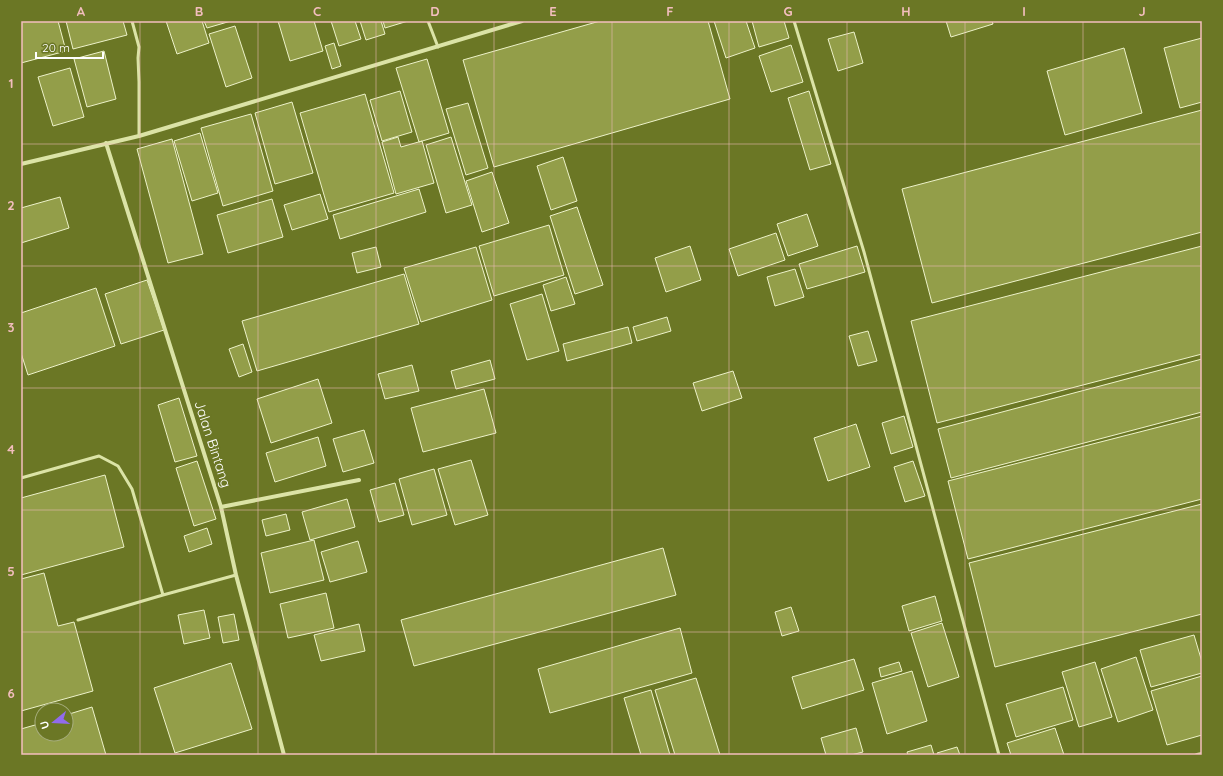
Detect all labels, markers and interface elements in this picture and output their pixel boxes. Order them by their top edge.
text: A [77,3,86,19]
text: B [195,3,203,19]
text: C [313,3,321,19]
text: D [430,3,440,19]
text: E [549,3,557,19]
text: F [666,3,674,19]
text: G [783,3,793,19]
text: H [901,3,911,19]
text: I [1022,3,1026,19]
text: J [1138,3,1146,19]
scale bar [36,34,103,60]
text: 20 m [42,40,70,55]
text: 1 [8,75,14,91]
text: 2 [7,197,15,213]
text: 3 [8,319,15,335]
street label: Jalan Bintang [190,398,236,490]
text: 4 [7,441,15,457]
text: 5 [7,563,15,579]
text: 6 [7,685,15,701]
north arrow [34,702,74,742]
text: U [37,719,52,731]

